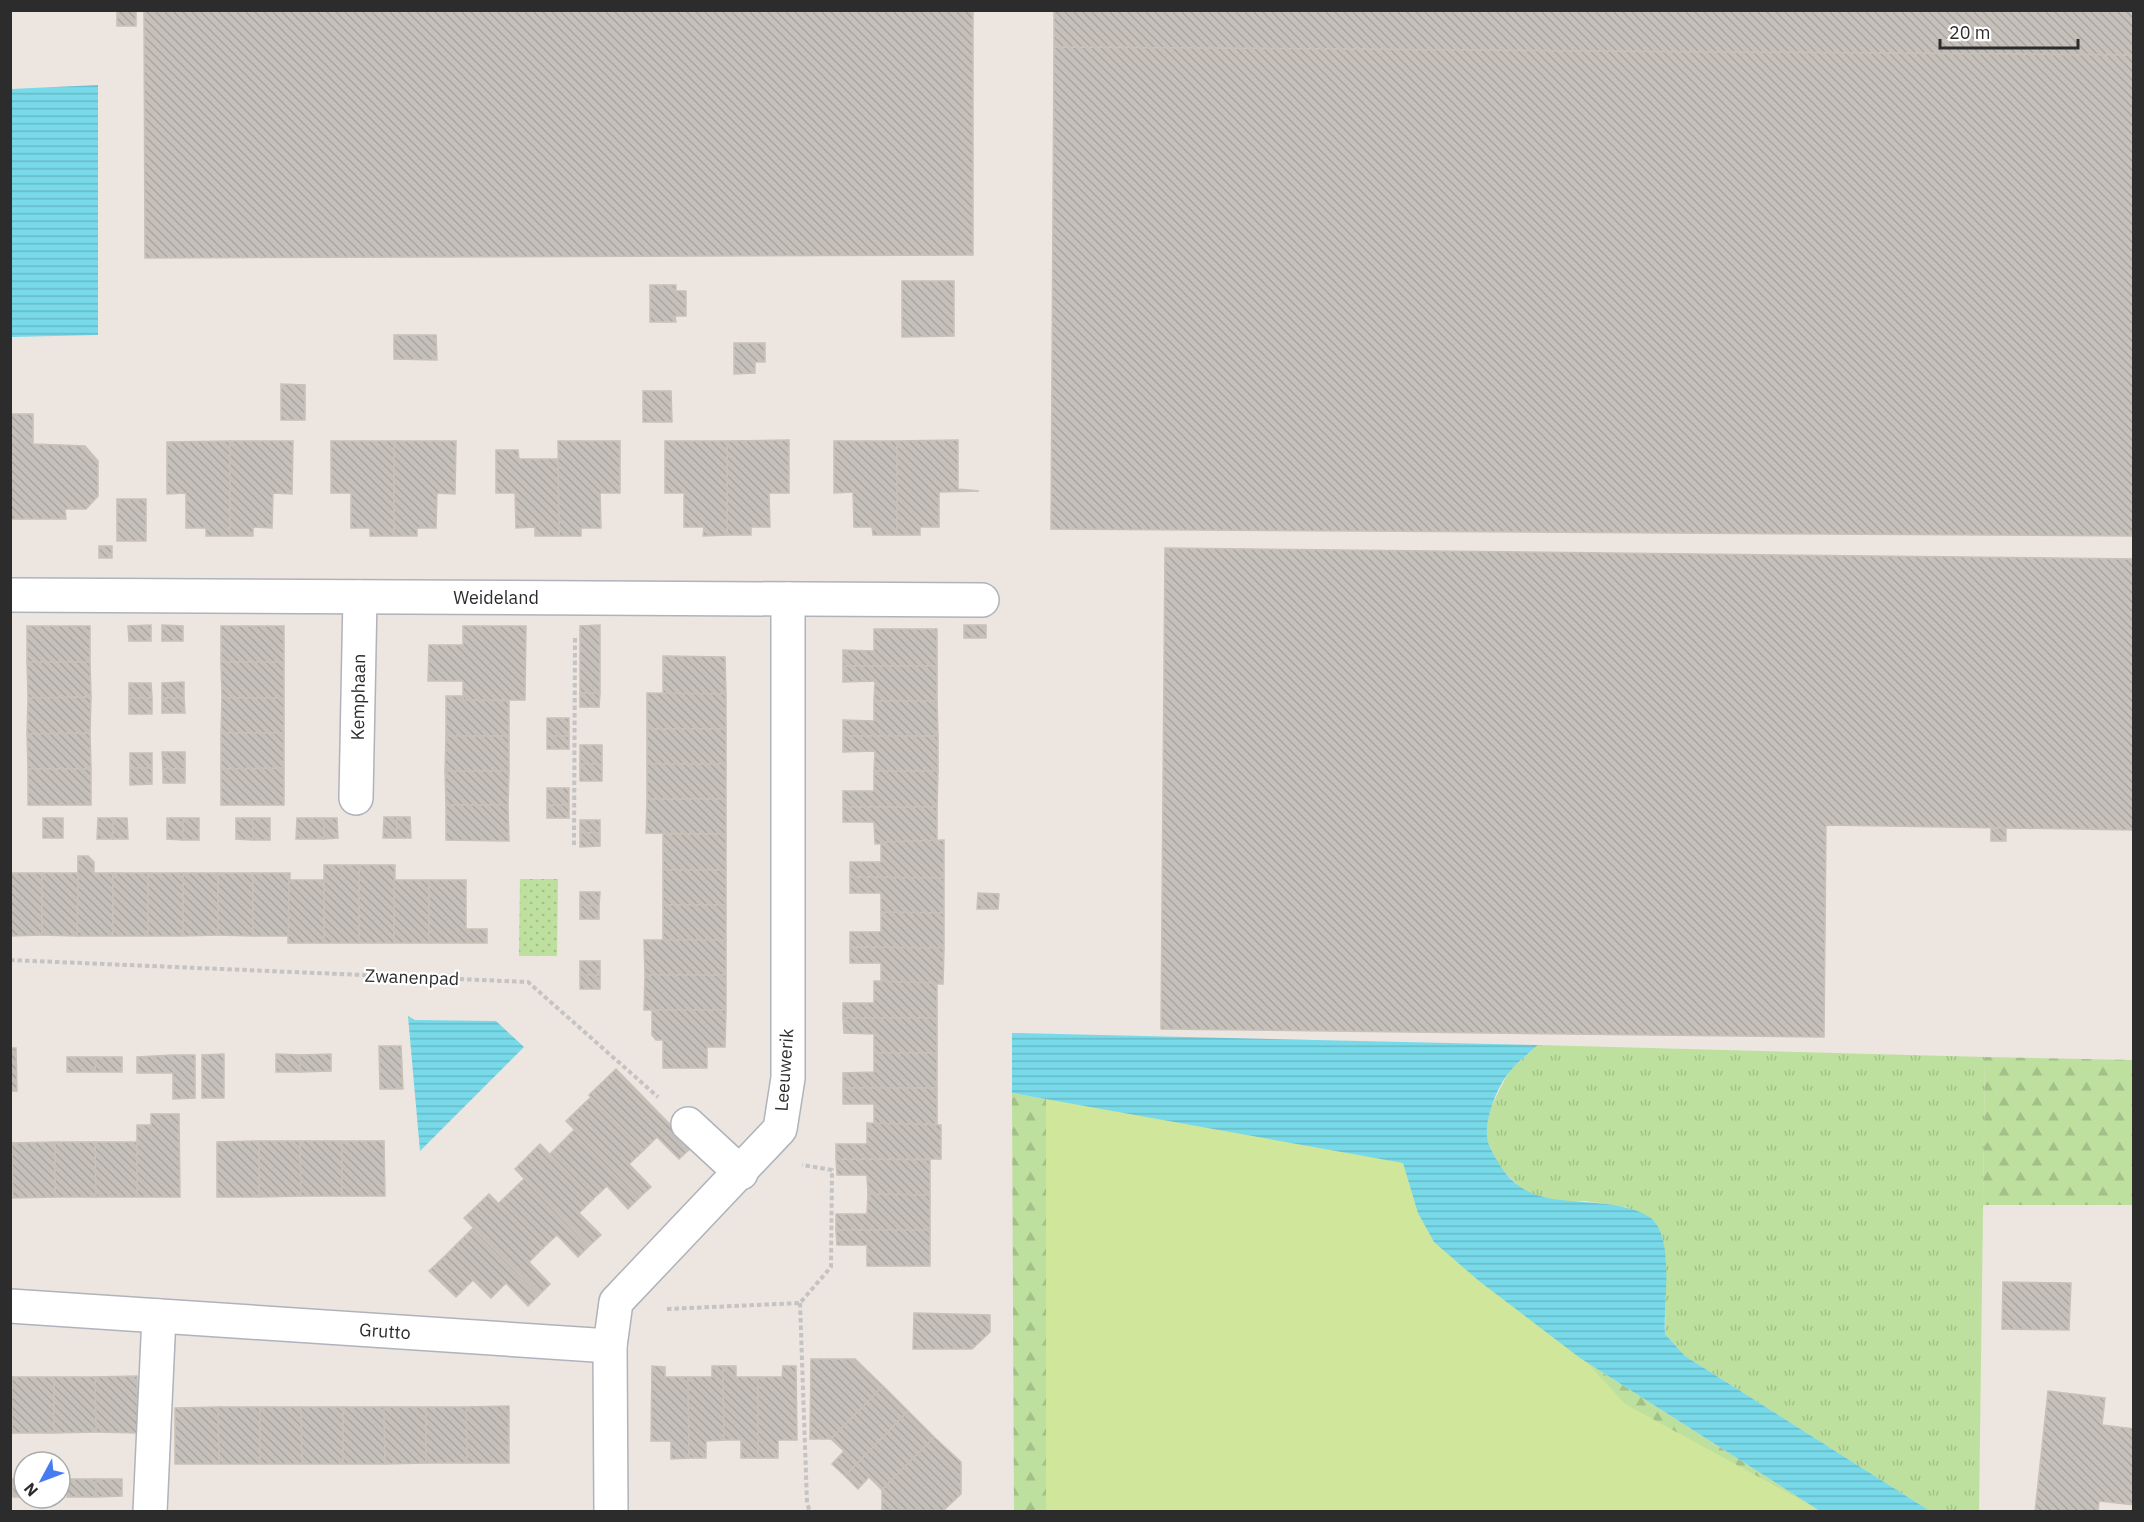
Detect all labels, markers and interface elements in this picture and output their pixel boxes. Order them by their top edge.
scale bar [1940,12,2078,50]
text: 20 m [1949,21,1991,44]
street label: Weideland [453,586,539,609]
street label: Kemphaan [346,653,370,741]
street label: Zwanenpad [364,964,460,990]
street label: Leeuwerik [770,1027,798,1112]
street label: Grutto [358,1318,412,1344]
north arrow [12,1450,72,1510]
text: N [19,1479,42,1501]

